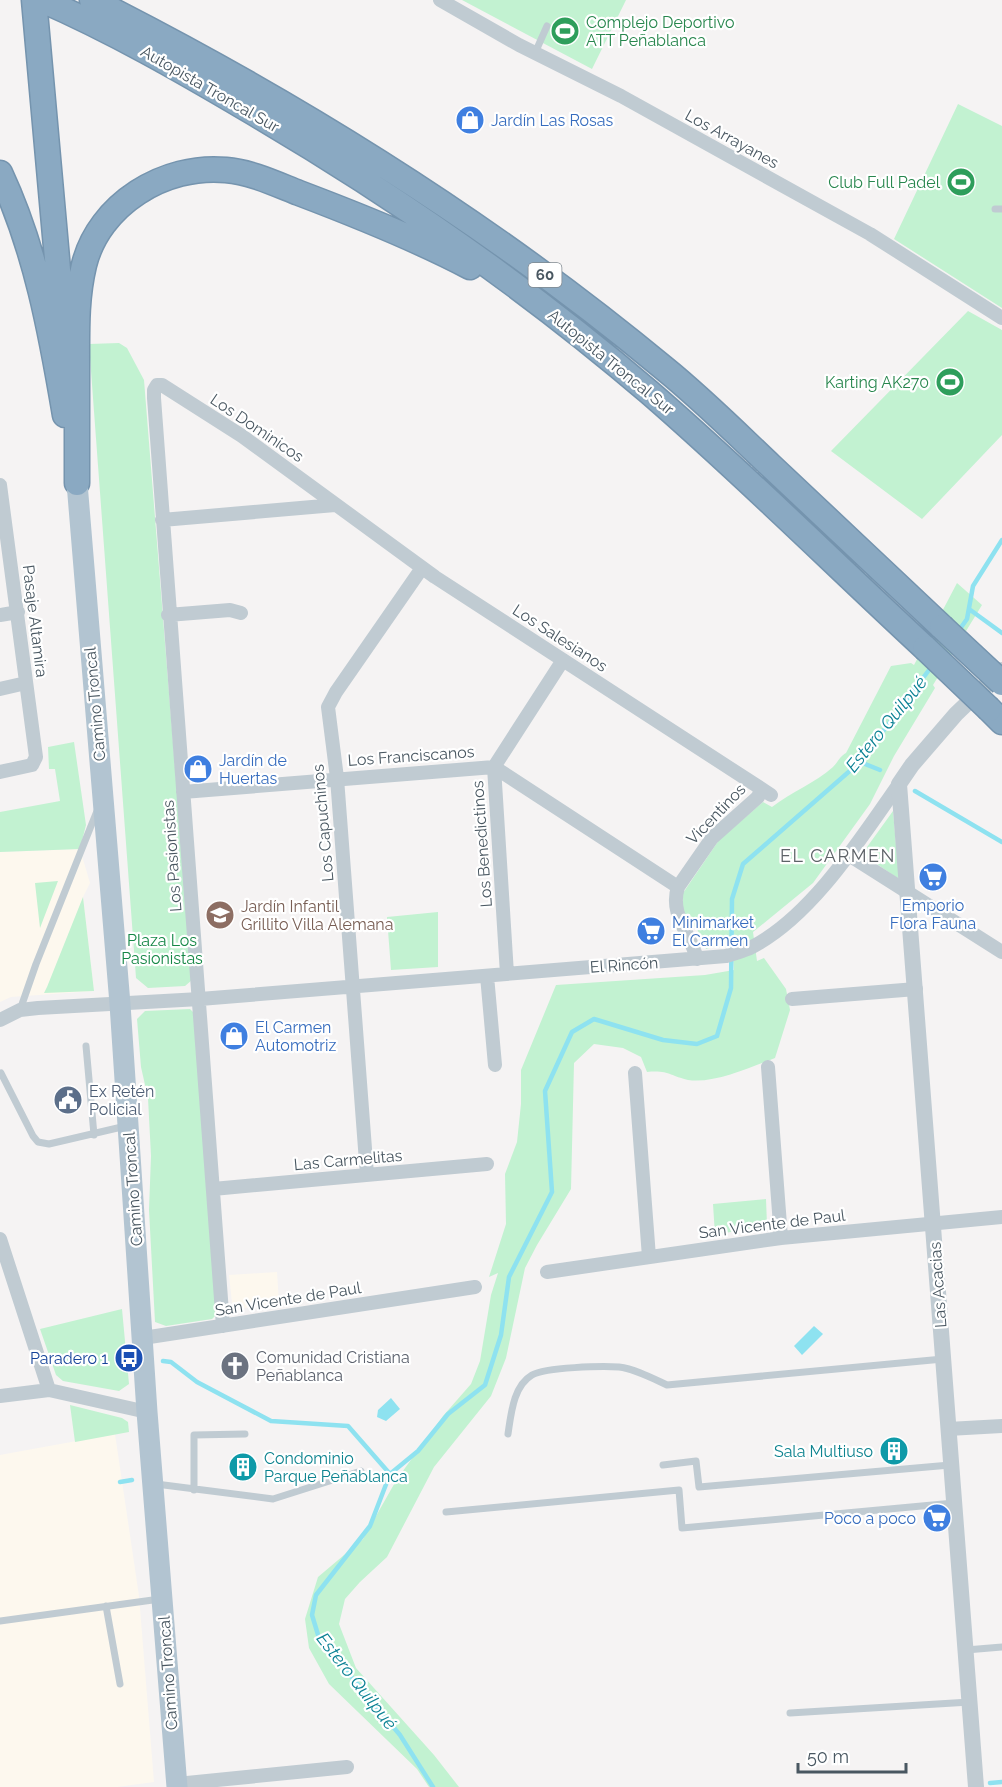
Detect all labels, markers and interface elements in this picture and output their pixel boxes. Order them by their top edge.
place label: Complejo Deportivo ATT Peñablanca [586,13,734,50]
sports icon: Complejo Deportivo ATT Peñablanca [549,15,581,47]
street label: Autopista Troncal Sur [137,42,283,137]
shop icon: Jardín Las Rosas [454,104,486,136]
street label: Los Arrayanes [682,105,782,173]
place label: Jardín Las Rosas [491,111,614,130]
sports icon: Club Full Padel [945,166,977,198]
place label: Club Full Padel [828,173,941,192]
road number: 60 [528,263,562,287]
street label: Autopista Troncal Sur [544,305,678,419]
sports icon: Karting AK270 [934,366,966,398]
place label: Karting AK270 [825,373,929,392]
street label: Los Dominicos [207,390,307,466]
street label: Pasaje Altamira [19,564,51,678]
street label: Los Salesianos [509,600,611,676]
street label: Camino Troncal [80,645,109,762]
water label: Estero Quilpué [841,672,931,776]
street label: Los Franciscanos [347,742,475,770]
place label: Jardín de Huertas [219,751,287,788]
shop icon: Jardín de Huertas [182,753,214,785]
street label: Los Capuchinos [308,763,338,882]
street label: Vicentinos [682,779,750,848]
street label: Los Benedictinos [468,780,496,908]
street label: Los Pasionistas [159,799,185,913]
district label: EL CARMEN [780,845,896,866]
supermarket icon: Emporio Flora Fauna [917,861,949,893]
place label: Emporio Flora Fauna [890,896,976,933]
place label: Jardín Infantil Grillito Villa Alemana [241,897,393,934]
school or university icon: Jardín Infantil Grillito Villa Alemana [204,899,236,931]
place label: Minimarket El Carmen [672,913,755,950]
supermarket icon: Minimarket El Carmen [635,915,667,947]
park label: Plaza Los Pasionistas [121,931,203,968]
street label: El Rincón [589,953,659,977]
place label: El Carmen Automotriz [255,1018,336,1055]
shop icon: El Carmen Automotriz [218,1020,250,1052]
place label: Ex Retén Policial [89,1082,154,1119]
public building icon: Ex Retén Policial [52,1084,84,1116]
street label: Camino Troncal [119,1130,146,1247]
street label: Las Carmelitas [293,1146,403,1174]
street label: San Vicente de Paul [698,1206,847,1242]
street label: Las Acacias [925,1241,950,1329]
street label: San Vicente de Paul [214,1278,363,1320]
bus stop icon: Paradero 1 [113,1342,145,1374]
place label: Comunidad Cristiana Peñablanca [256,1348,410,1385]
place label: Paradero 1 [30,1349,108,1368]
church icon: Comunidad Cristiana Peñablanca [219,1350,251,1382]
building icon: Sala Multiuso [878,1435,910,1467]
place label: Sala Multiuso [774,1442,873,1461]
place label: Condominio Parque Peñablanca [264,1449,408,1486]
building icon: Condominio Parque Peñablanca [227,1451,259,1483]
supermarket icon: Poco a poco [921,1502,953,1534]
place label: Poco a poco [824,1509,916,1528]
street label: Camino Troncal [154,1614,181,1731]
water label: Estero Quilpué [313,1628,402,1734]
scale bar [798,1736,906,1774]
text: 50 m [807,1746,849,1767]

